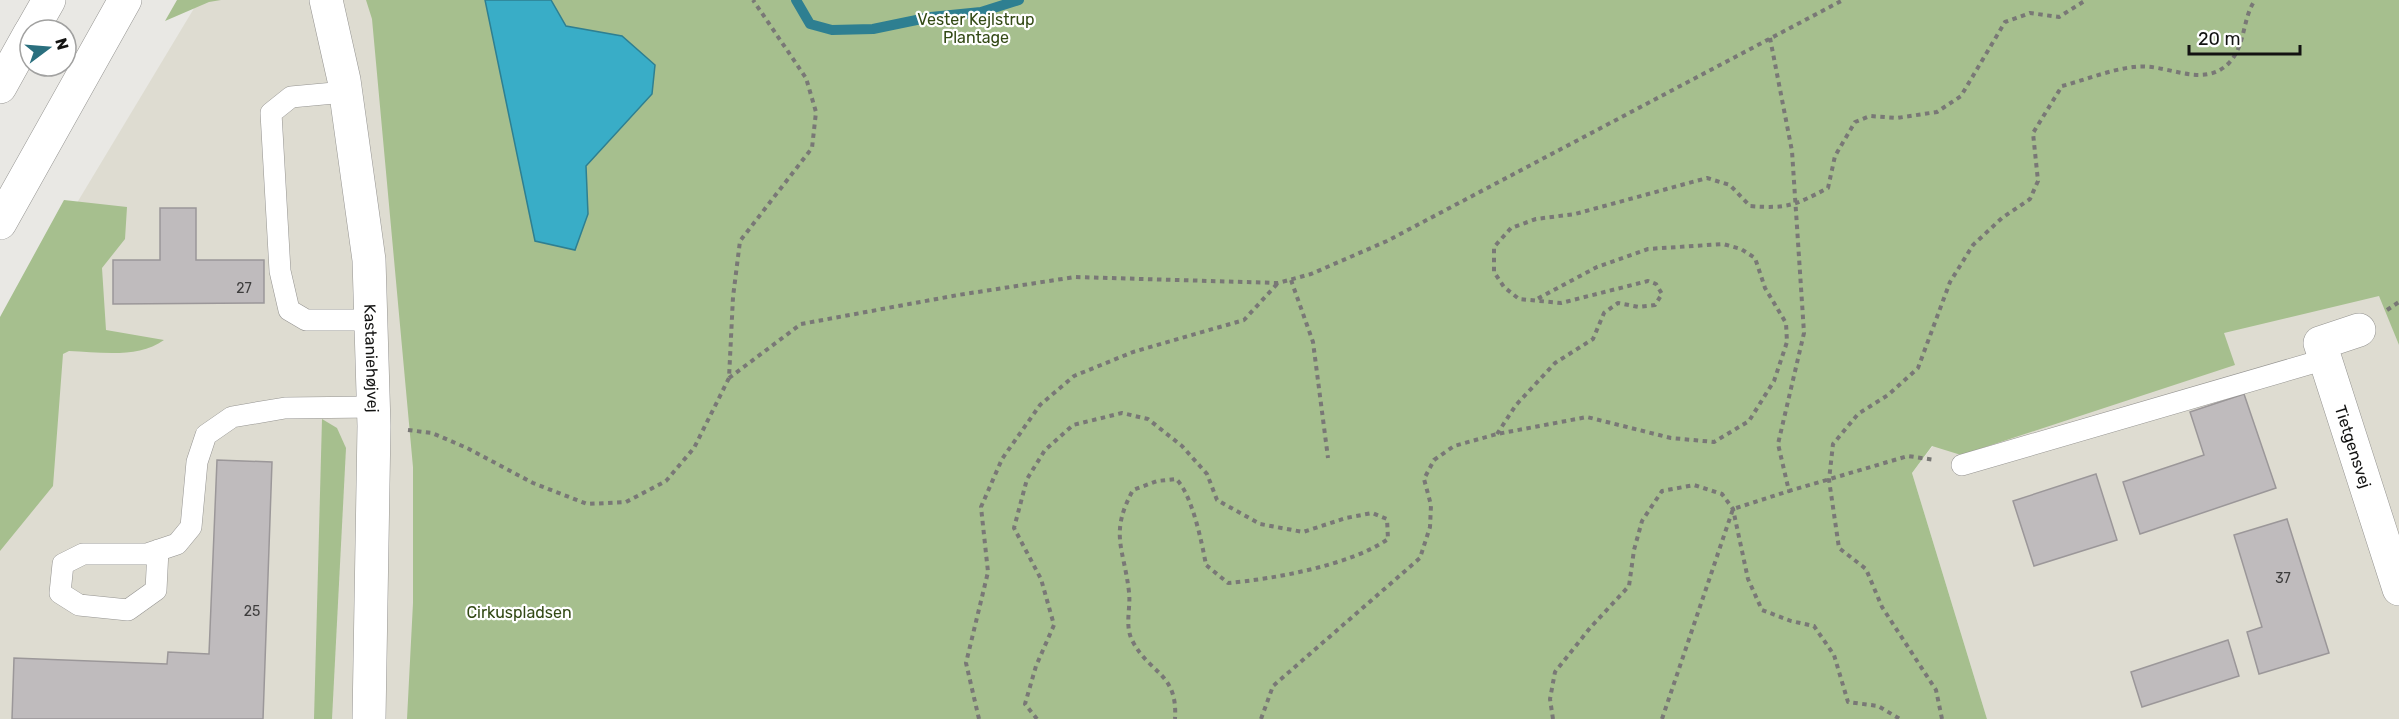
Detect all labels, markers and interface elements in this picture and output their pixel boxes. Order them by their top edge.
park label: Vester Kejlstrup Plantage [917,10,1035,47]
north arrow [18,18,78,78]
scale bar [2189,18,2300,56]
text: 20 m [2198,28,2240,50]
text: N [51,36,73,52]
house number: 27 [236,280,252,297]
street label: Kastaniehøjvej [361,304,383,413]
street label: Tietgensvej [2331,403,2375,491]
house number: 37 [2275,570,2291,587]
house number: 25 [244,603,260,620]
park label: Cirkuspladsen [466,603,572,622]

